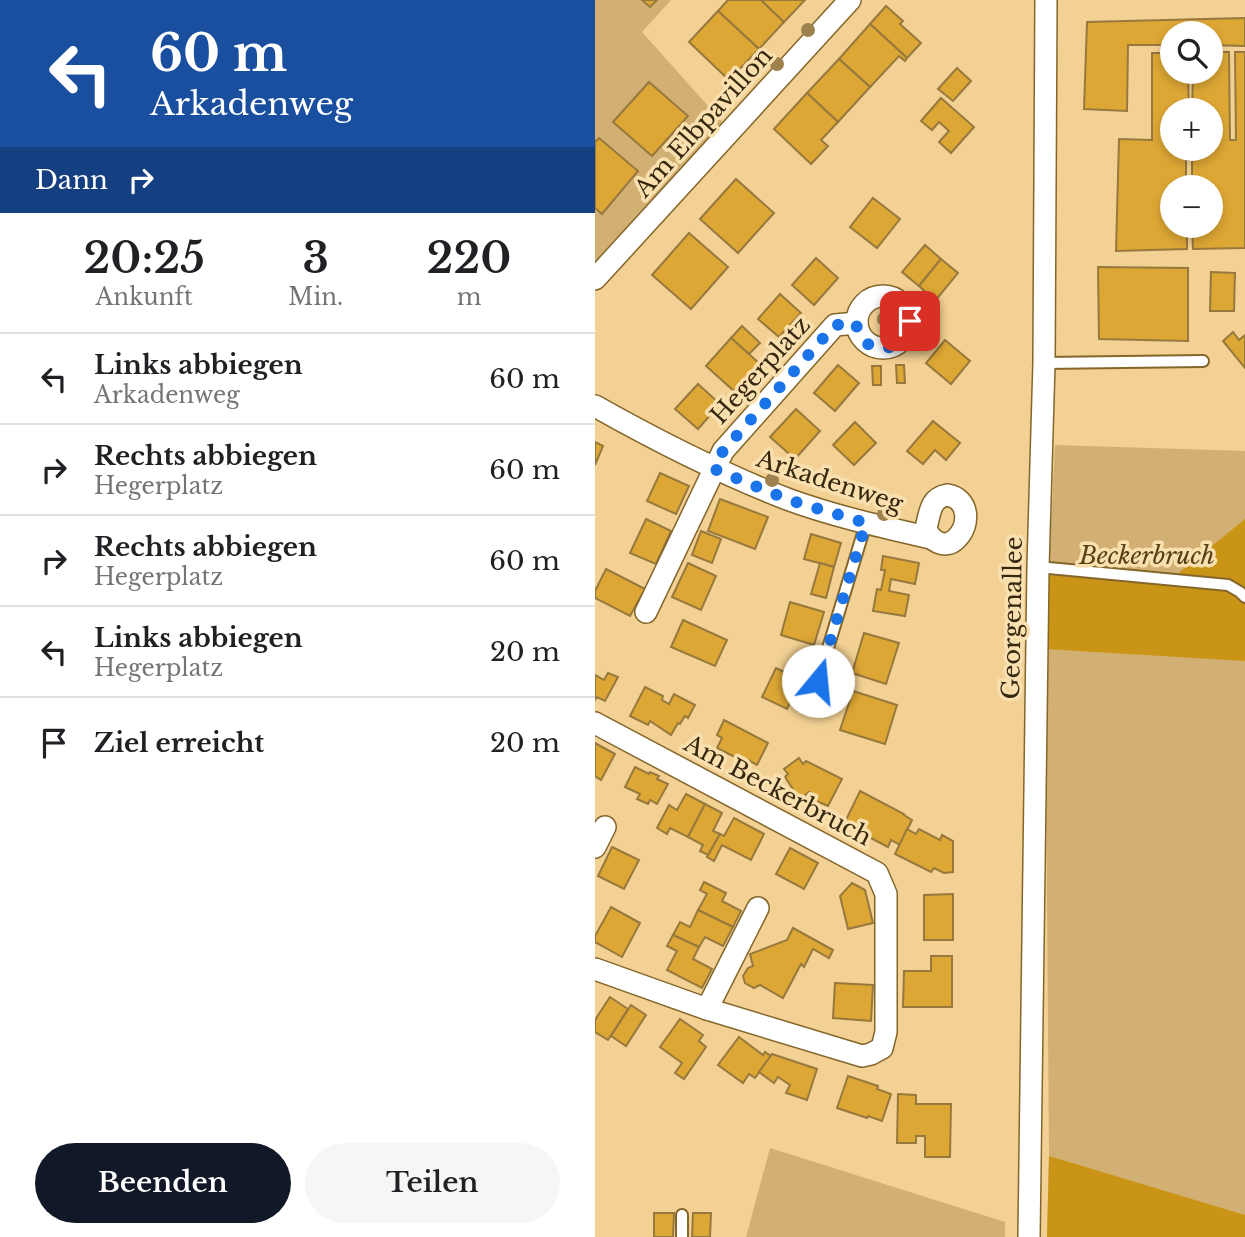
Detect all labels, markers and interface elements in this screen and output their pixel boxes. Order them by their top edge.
map controls [1160,21,1223,238]
button: search [1160,21,1223,84]
text: 60 m [150,23,287,84]
icon: left [35,28,126,119]
street label: Am Elbpavillon [627,41,778,204]
text: Arkadenweg [150,84,353,124]
button: + [1160,98,1223,161]
icon: right [122,161,160,199]
text: Dann [35,164,108,196]
button: − [1160,175,1223,238]
text: 20:25 [83,232,205,284]
text: 3 [303,232,329,284]
text: 220 [427,232,512,284]
text: Ankunft [96,283,193,311]
text: Min. [288,283,343,311]
text: m [457,283,481,311]
pin [880,291,940,351]
icon: arrive [891,302,929,340]
street label: Hegerplatz [704,310,816,430]
text: Links abbiegen [94,349,303,381]
icon: left [35,360,73,398]
text: 60 m [489,363,560,395]
text: Arkadenweg [94,381,240,409]
text: Rechts abbiegen [94,440,317,472]
street label: Arkadenweg [752,443,907,519]
icon: right [35,451,73,489]
text: 60 m [489,454,560,486]
text: Hegerplatz [94,472,223,500]
text: Rechts abbiegen [94,531,317,563]
street label: Georgenallee [996,536,1028,700]
park label: Beckerbruch [1078,541,1215,570]
icon: right [35,542,73,580]
text: 60 m [489,545,560,577]
text: Hegerplatz [94,563,223,591]
text: Links abbiegen [94,622,303,654]
icon: left [35,633,73,671]
text: 20 m [490,636,560,668]
position arrow [781,644,855,718]
text: Hegerplatz [94,654,223,682]
icon: arrive [35,724,73,762]
text: Ziel erreicht [94,727,264,759]
text: 20 m [490,727,560,759]
street label: Am Beckerbruch [679,728,877,852]
button: Beenden [35,1143,291,1223]
button: Teilen [305,1143,560,1223]

